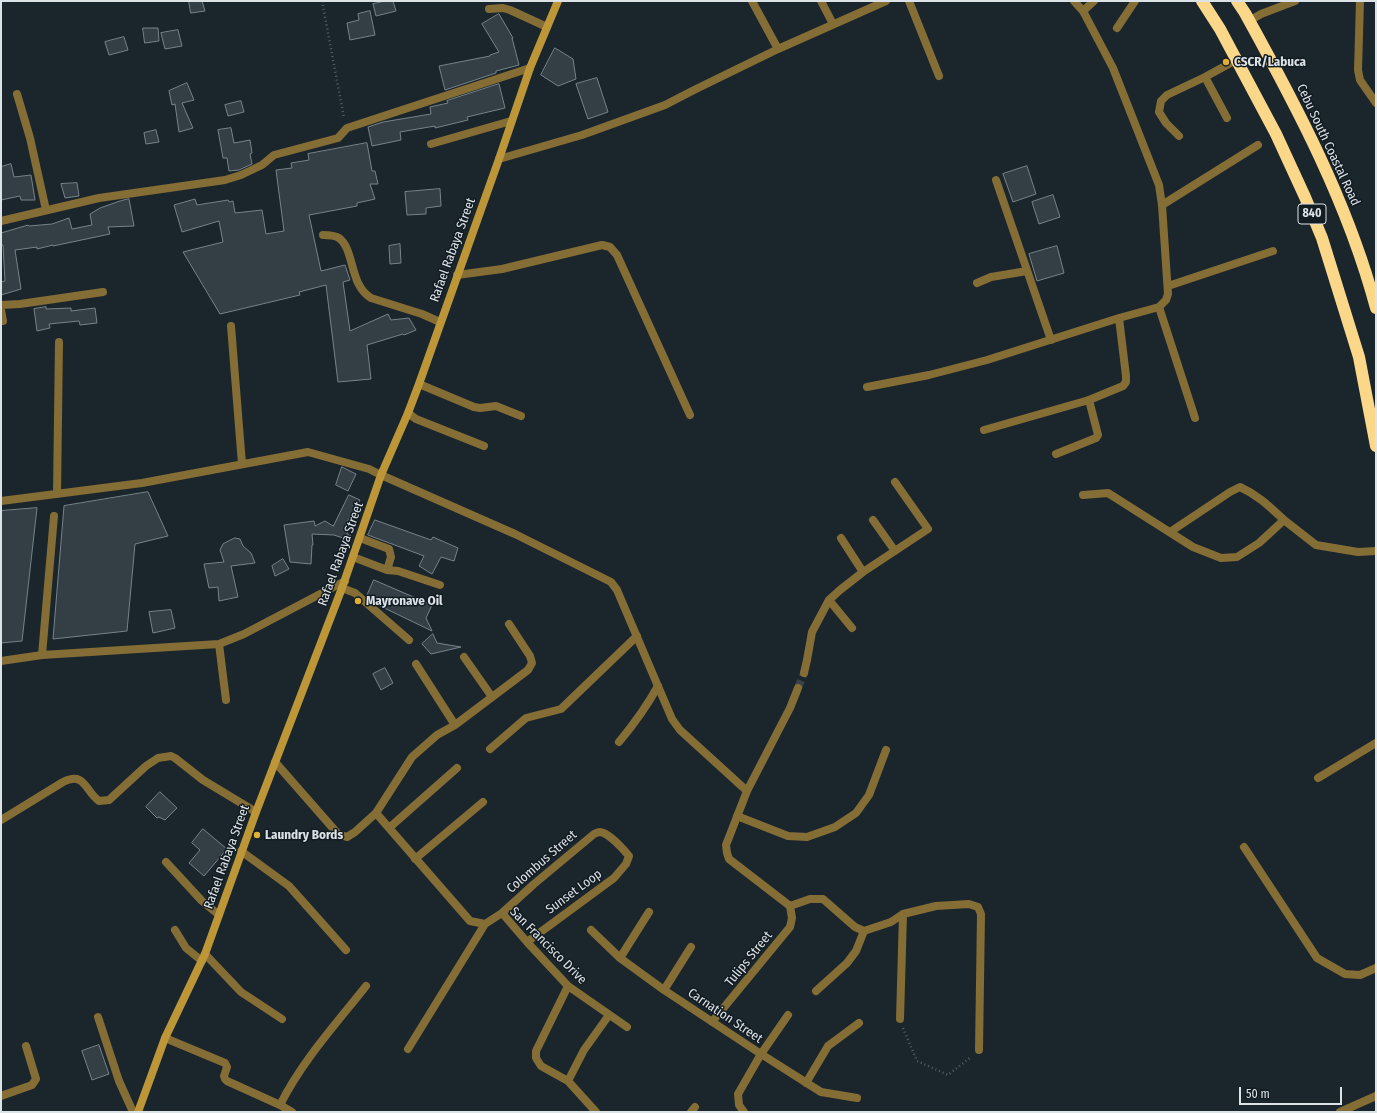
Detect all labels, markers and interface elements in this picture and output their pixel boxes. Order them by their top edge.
place label: CSCR/Labuca [1234,54,1306,70]
marker: CSCR/Labuca [1221,57,1231,67]
street label: Cebu South Coastal Road [1293,82,1363,208]
street label: Rafael Rabaya Street [427,196,479,304]
road number: 840 [1298,204,1326,224]
street label: Rafael Rabaya Street [315,500,367,608]
place label: Mayronave Oil [366,593,443,609]
marker: Mayronave Oil [353,596,363,606]
street label: Rafael Rabaya Street [201,803,253,911]
place label: Laundry Bords [265,827,343,843]
street label: Colombus Street [504,827,580,897]
marker: Laundry Bords [252,830,262,840]
street label: Sunset Loop [543,866,605,918]
street label: San Francisco Drive [506,904,590,988]
street label: Tulips Street [722,928,776,990]
street label: Carnation Street [685,985,765,1047]
scale bar [1241,1079,1344,1105]
text: 50 m [1246,1087,1270,1101]

